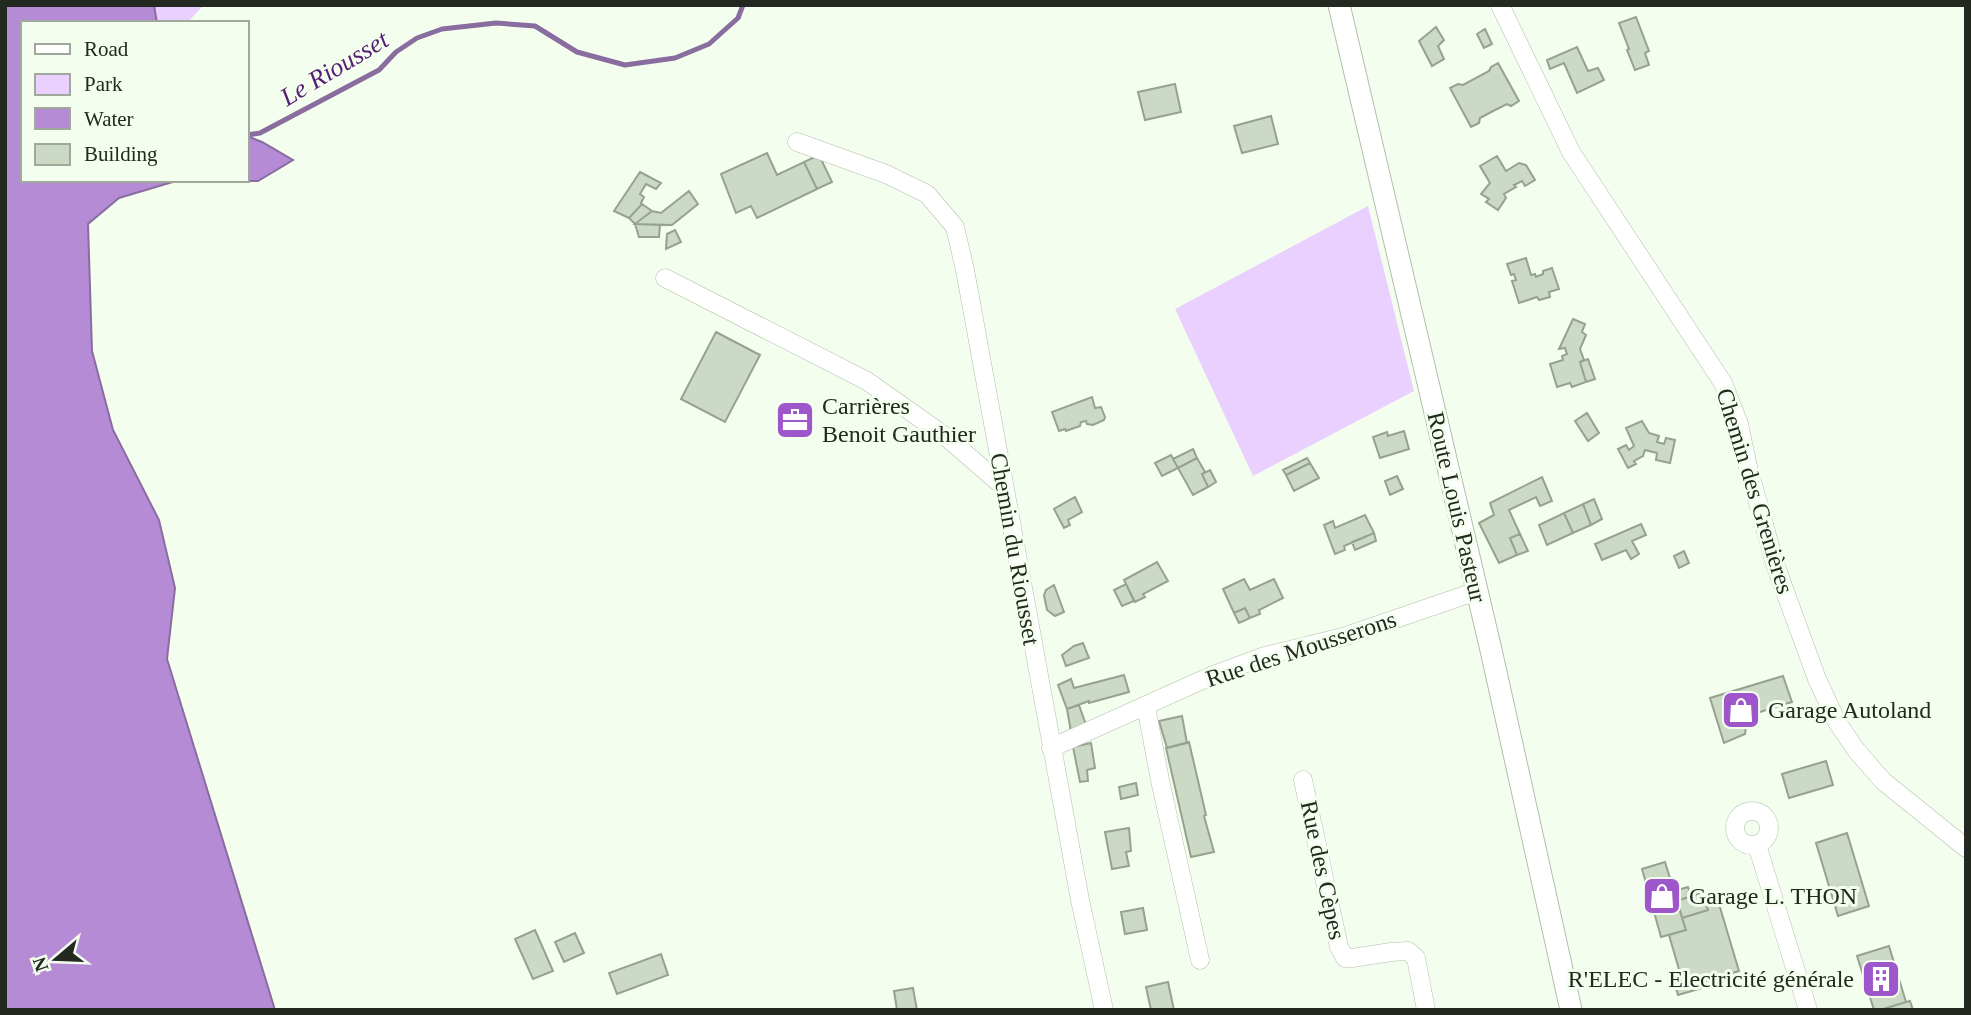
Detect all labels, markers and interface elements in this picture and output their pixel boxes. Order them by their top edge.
legend [21,21,248,182]
water label: Le Riousset [274,25,394,112]
text: Road [84,37,129,61]
text: Park [84,72,123,96]
text: Water [84,107,134,131]
text: Building [84,142,158,166]
street label: Chemin des Grenières [1711,385,1799,597]
place label: Carrières Benoit Gauthier [822,393,976,447]
office icon: Carrières Benoit Gauthier [774,399,816,441]
street label: Route Louis Pasteur [1422,409,1492,605]
street label: Chemin du Riousset [985,451,1045,647]
street label: Rue des Mousserons [1203,606,1399,692]
shop icon: Garage Autoland [1720,689,1762,731]
place label: Garage Autoland [1768,697,1931,723]
street label: Rue des Cèpes [1296,798,1350,942]
shop icon: Garage L. THON [1641,875,1683,917]
place label: Garage L. THON [1689,883,1857,909]
north arrow [21,924,91,994]
text: N [28,954,53,974]
building icon: R'ELEC - Electricité générale [1860,958,1902,1000]
place label: R'ELEC - Electricité générale [1568,966,1854,992]

